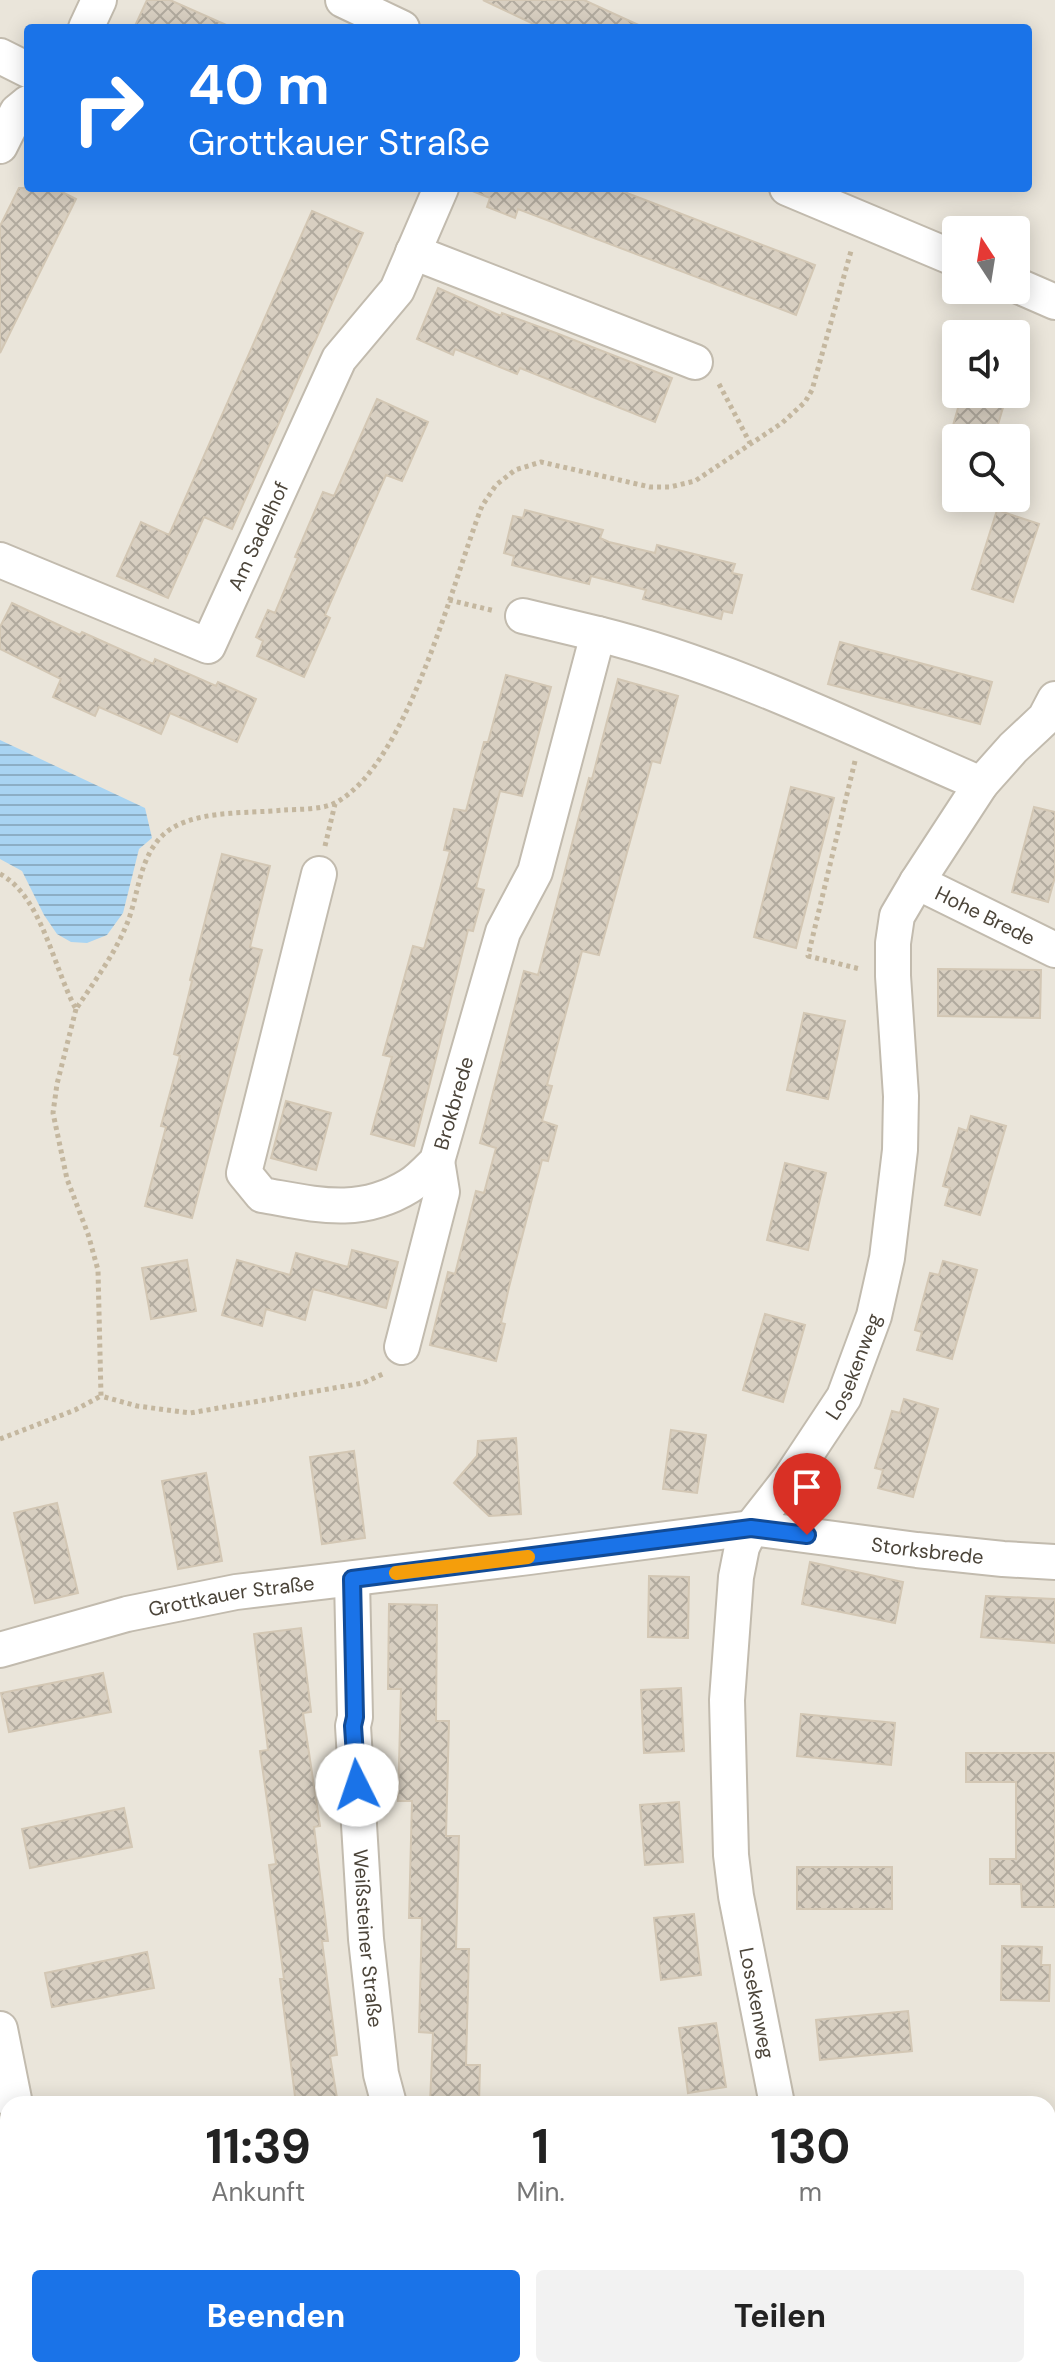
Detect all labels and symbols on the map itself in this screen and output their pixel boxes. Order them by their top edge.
north arrow [942,216,1030,304]
street label: Am Sadelhof [222,477,295,595]
street label: Hohe Brede [931,880,1039,951]
street label: Brokbrede [428,1053,479,1153]
street label: Losekenweg [820,1310,887,1425]
pin [773,1453,841,1535]
street label: Storksbrede [870,1531,985,1570]
street label: Grottkauer Straße [146,1570,316,1622]
position arrow [315,1743,399,1827]
street label: Weißsteiner Straße [348,1848,389,2029]
street label: Losekenweg [733,1945,781,2061]

